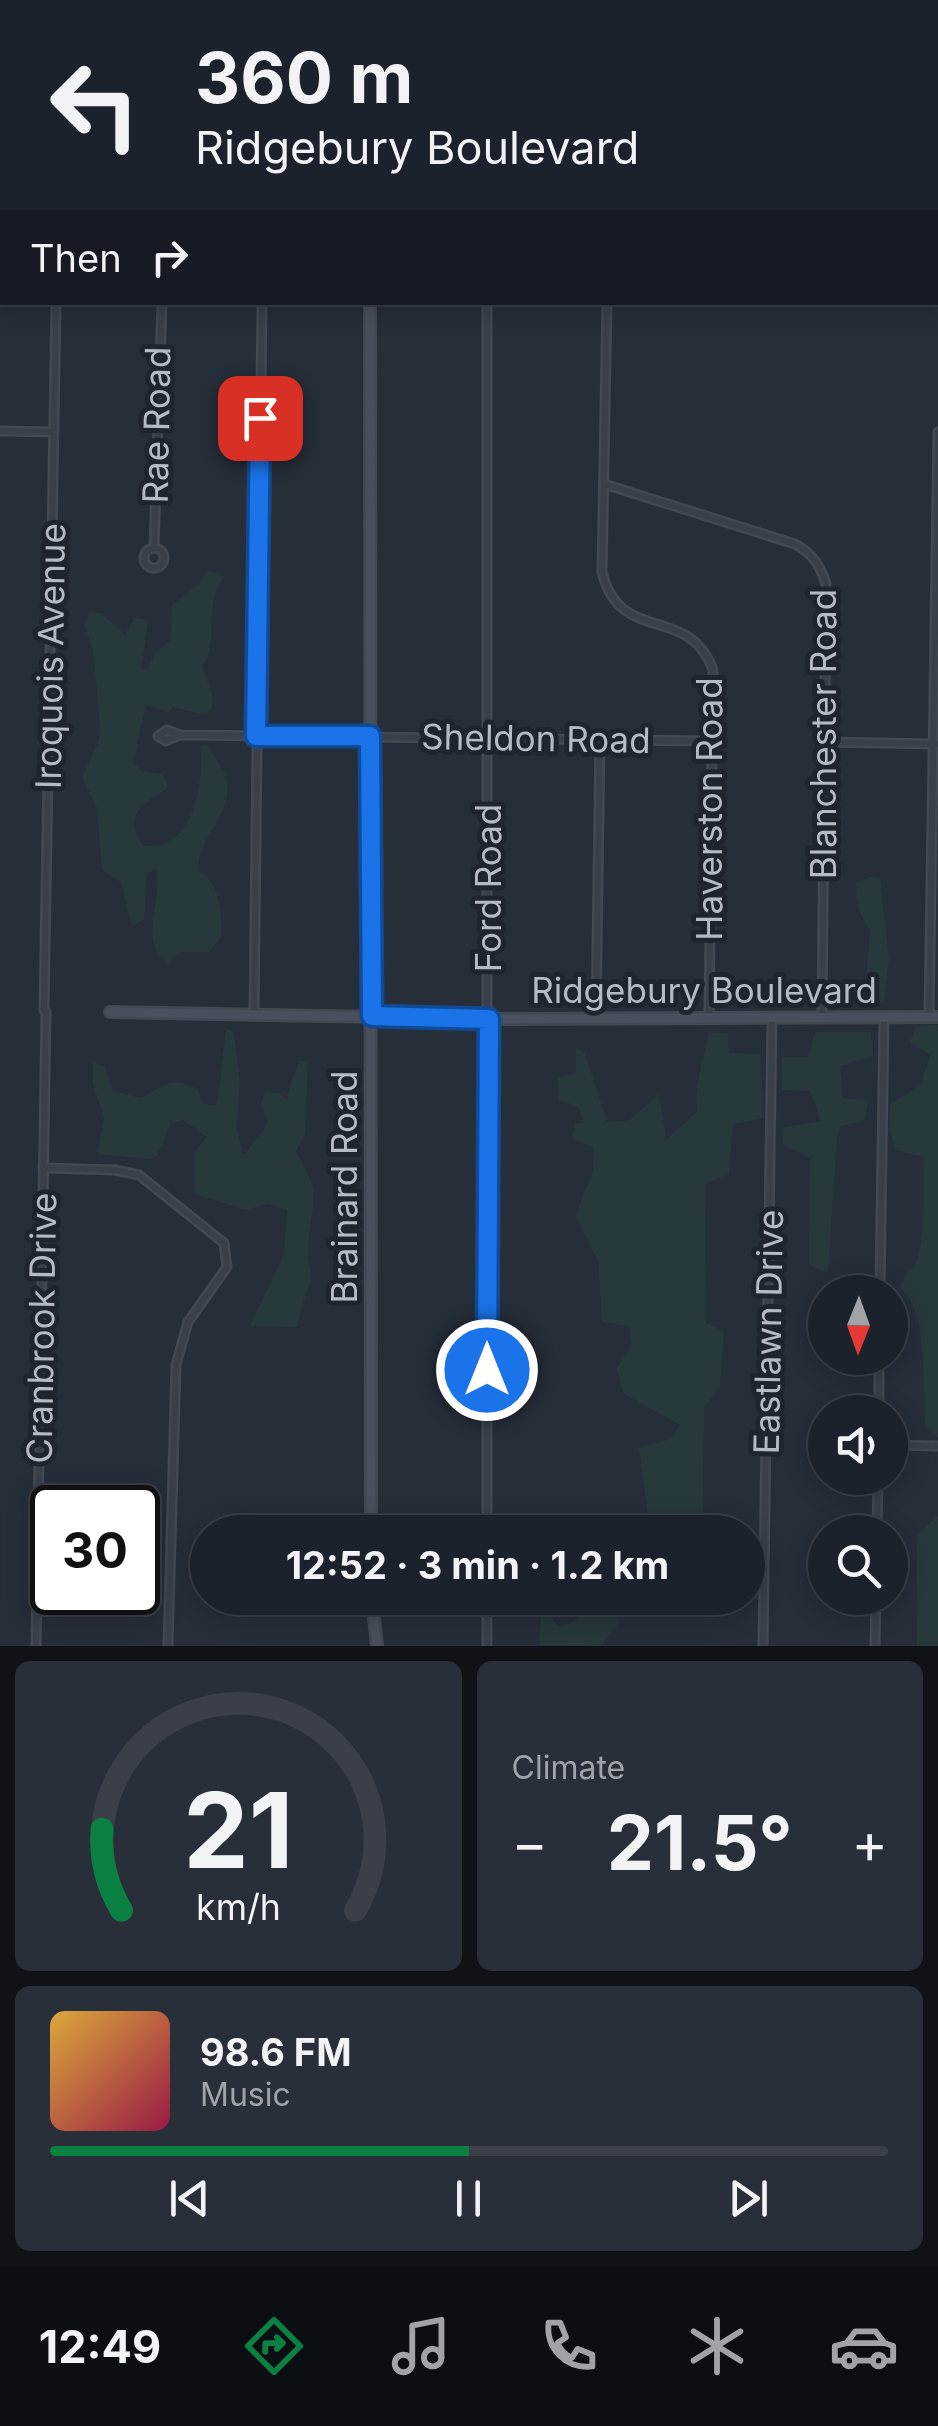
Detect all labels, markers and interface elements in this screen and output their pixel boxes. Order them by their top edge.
text: 360 m [195,35,413,120]
icon: left [30,40,160,170]
text: Ridgebury Boulevard [195,120,639,175]
icon: right [142,230,197,285]
text: Then [30,235,122,281]
street label: Rae Road [134,346,178,504]
pin [218,376,303,461]
icon: arrive [233,391,288,446]
street label: Iroquois Avenue [27,523,73,789]
street label: Blanchester Road [802,589,844,879]
street label: Haverston Road [688,677,730,941]
street label: Sheldon Road [421,715,651,761]
street label: Ford Road [467,804,509,972]
street label: Ridgebury Boulevard [531,969,877,1011]
street label: Brainard Road [323,1071,365,1303]
street label: Cranbrook Drive [18,1192,64,1464]
street label: Eastlawn Drive [745,1209,791,1455]
north arrow [808,1275,908,1375]
map controls [808,1275,908,1615]
position arrow [435,1318,539,1422]
button: sound [808,1395,908,1495]
speed limit sign: 30 [30,1485,160,1615]
button: search [808,1515,908,1615]
text: 12:52 · 3 min · 1.2 km [286,1542,669,1588]
text: Climate [512,1748,625,1787]
text: 21 [183,1767,293,1893]
text: 21.5° [607,1797,793,1888]
text: − [512,1810,548,1876]
text: + [852,1810,888,1876]
text: km/h [196,1885,281,1929]
text: 98.6 FM [200,2029,352,2075]
text: Music [200,2075,291,2114]
icon: previous [162,2171,217,2226]
icon: pause [441,2171,496,2226]
icon: next [721,2171,776,2226]
icon: directions [239,2311,309,2381]
icon: music [386,2311,456,2381]
icon: phone [534,2311,604,2381]
icon: climate [682,2311,752,2381]
icon: car [829,2311,899,2381]
text: 12:49 [39,2319,161,2374]

